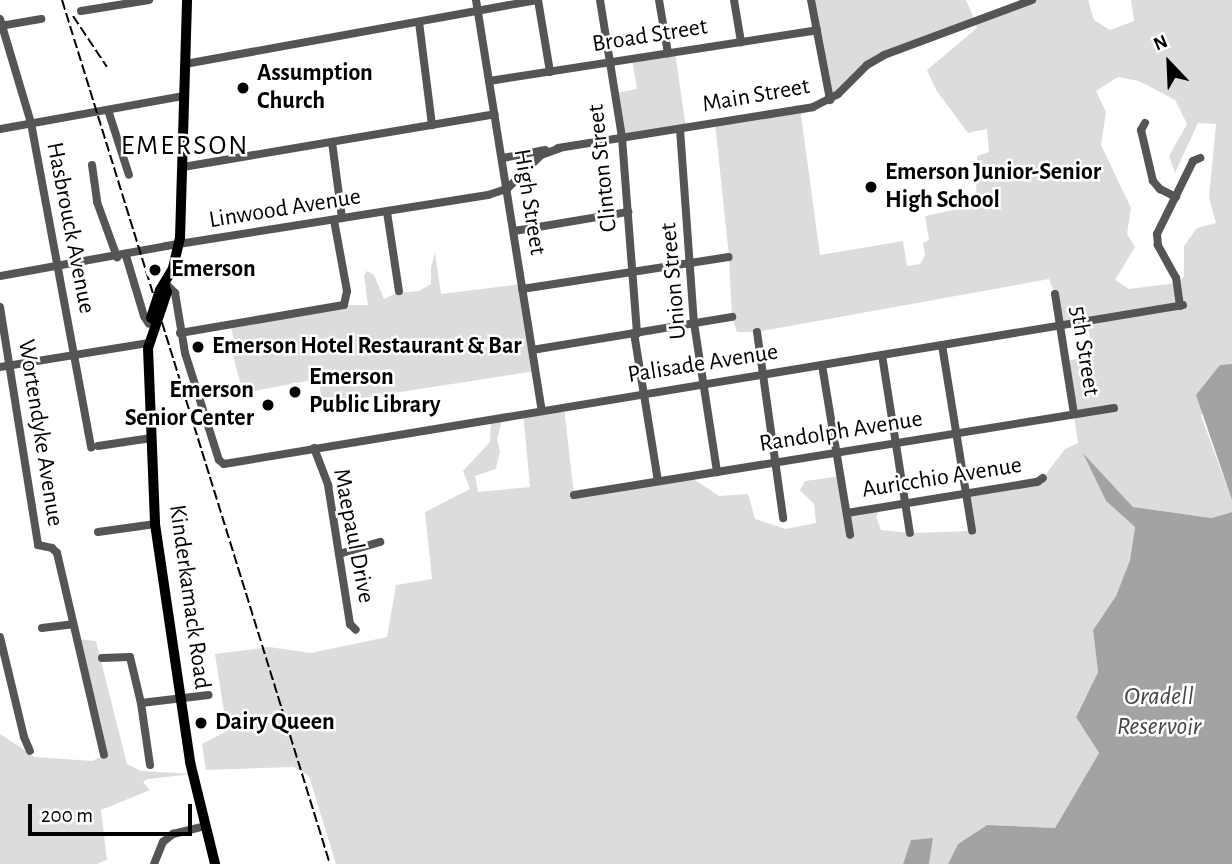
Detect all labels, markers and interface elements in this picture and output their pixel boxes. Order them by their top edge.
street label: Broad Street [590,13,710,59]
north arrow [1134,28,1204,98]
text: N [1151,32,1170,55]
place label: Assumption Church [257,60,373,116]
street label: Main Street [700,72,812,120]
marker: Assumption Church [235,80,251,96]
street label: Clinton Street [582,103,624,233]
district label: EMERSON [122,129,248,163]
street label: Hasbrouck Avenue [39,140,101,316]
street label: High Street [506,147,552,257]
place label: Emerson Junior-Senior High School [885,159,1101,215]
marker: Emerson Junior-Senior High School [863,179,879,195]
street label: Linwood Avenue [207,183,363,235]
street label: Union Street [655,221,693,341]
place label: Emerson [171,256,256,284]
marker: Emerson [145,260,165,280]
street label: 5th Street [1063,304,1105,398]
place label: Emerson Hotel Restaurant & Bar [212,333,522,361]
street label: Wortendyke Avenue [11,338,69,528]
street label: Palisade Avenue [626,338,780,390]
marker: Emerson Hotel Restaurant & Bar [190,339,206,355]
place label: Emerson Public Library [309,364,440,420]
place label: Emerson Senior Center [125,377,254,433]
marker: Emerson Public Library [287,384,303,400]
marker: Emerson Senior Center [260,397,276,413]
street label: Randolph Avenue [757,405,925,459]
street label: Auricchio Avenue [860,451,1024,505]
street label: Maepaul Drive [326,466,380,606]
street label: Kinderkamack Road [162,503,216,691]
water label: Oradell Reservoir [1117,681,1201,742]
place label: Dairy Queen [215,709,335,737]
marker: Dairy Queen [193,715,209,731]
scale bar [32,790,196,834]
text: 200 m [41,805,93,826]

